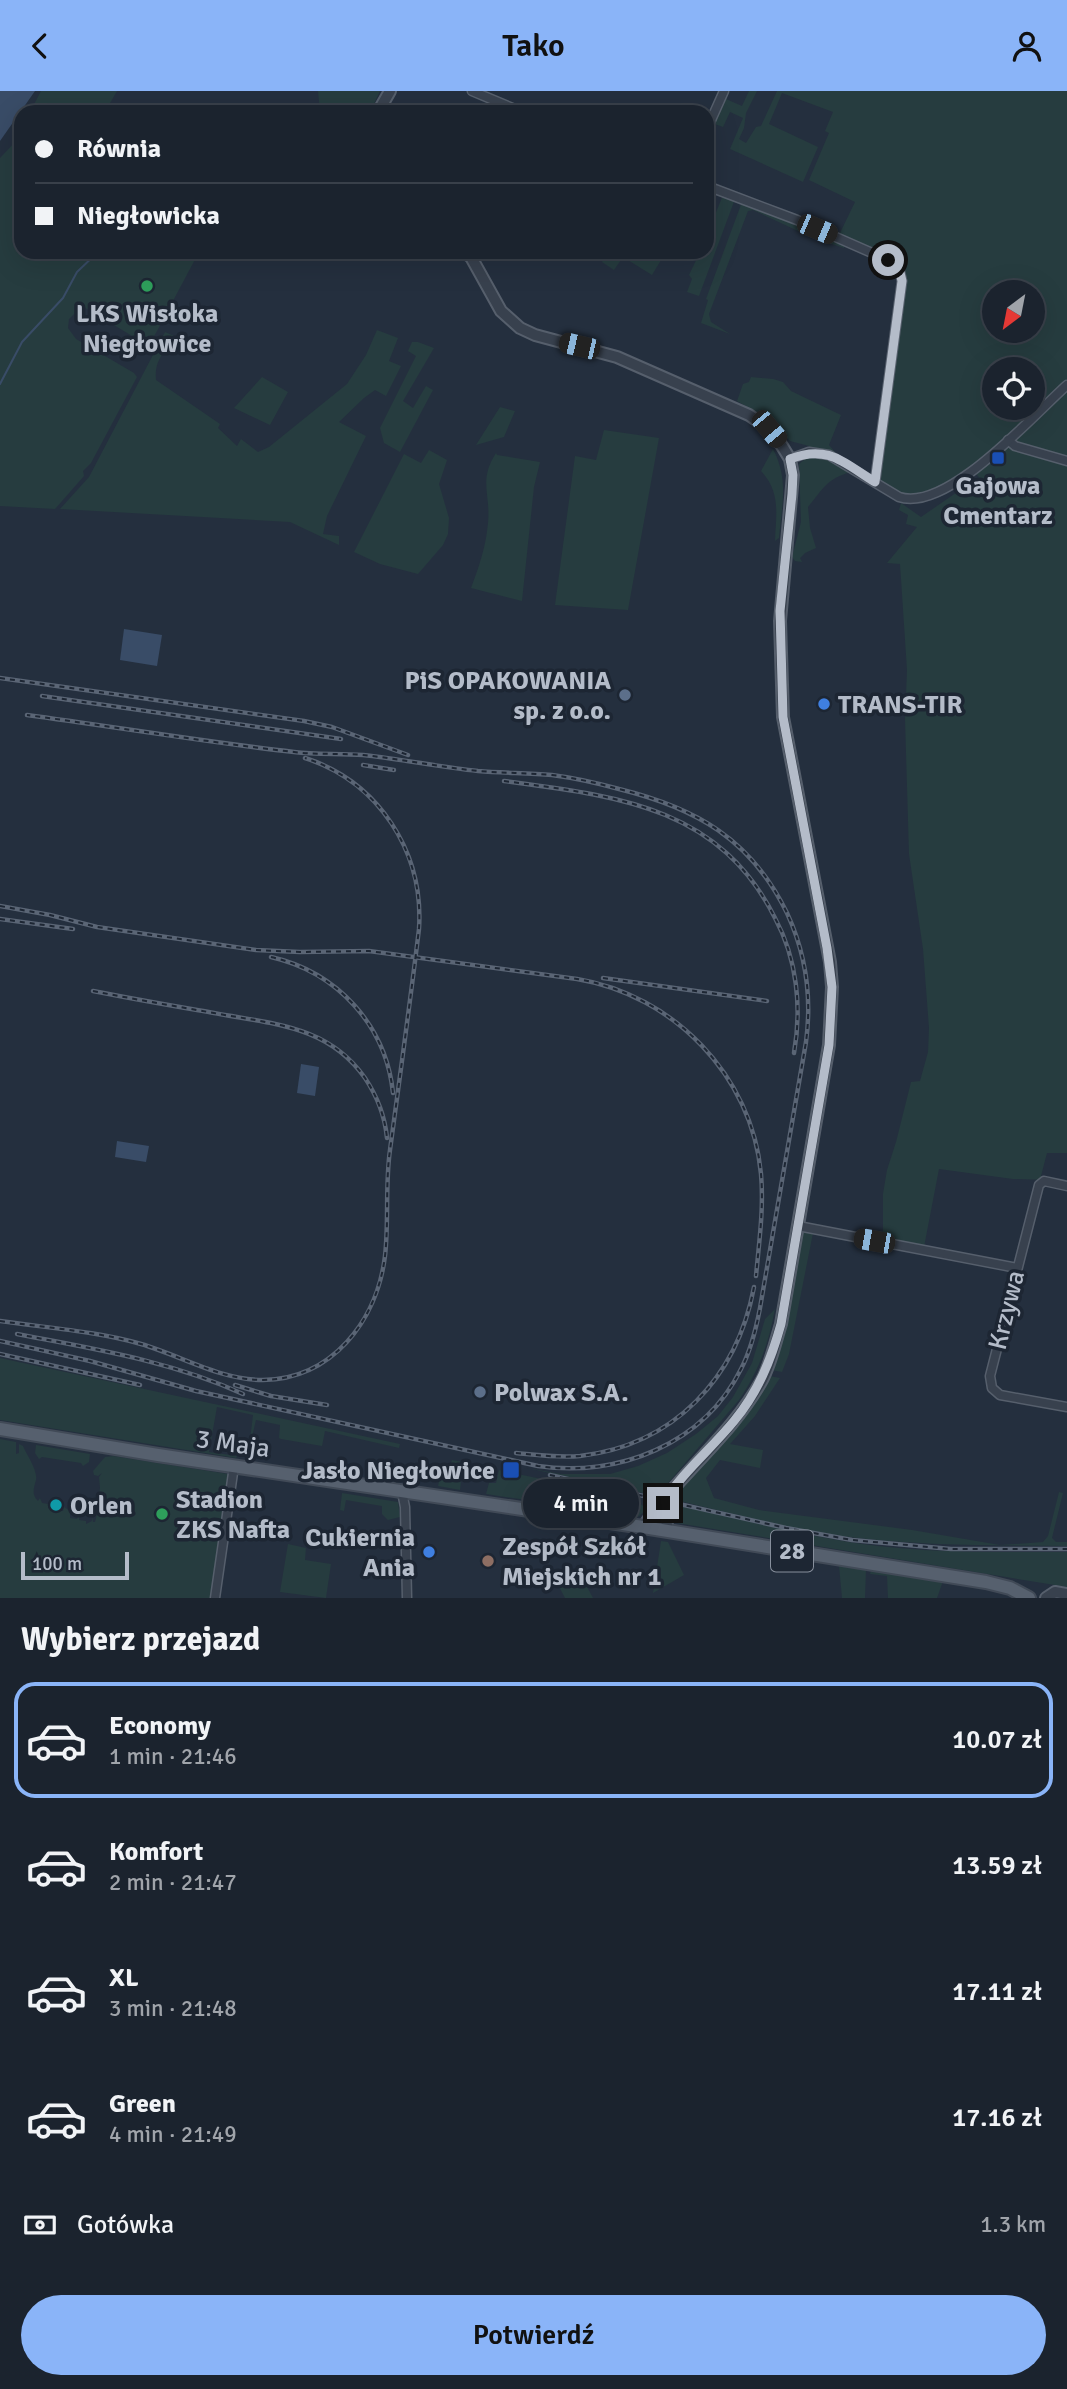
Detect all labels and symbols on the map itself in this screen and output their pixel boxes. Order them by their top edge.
car [794,211,841,247]
route start [872,244,904,276]
marker: LKS Wisłoka Niegłowice [139,278,155,294]
north arrow [982,280,1045,343]
place label: LKS Wisłoka Niegłowice [76,298,218,360]
car [557,331,602,361]
car [748,406,791,452]
marker: Gajowa Cmentarz [990,450,1006,466]
place label: Gajowa Cmentarz [943,470,1053,532]
place label: PiS OPAKOWANIA sp. z o.o. [405,665,611,727]
marker: PiS OPAKOWANIA sp. z o.o. [617,687,633,703]
place label: TRANS-TIR [838,689,963,721]
marker: TRANS-TIR [816,696,832,712]
car [852,1227,897,1255]
street label: Krzywa [982,1267,1032,1353]
place label: Polwax S.A. [494,1377,629,1409]
marker: Polwax S.A. [472,1384,488,1400]
street label: 3 Maja [194,1423,272,1465]
place label: Jasło Niegłowice [301,1455,495,1487]
marker: Jasło Niegłowice [501,1460,521,1480]
callout: 4 min [523,1479,638,1527]
place label: Stadion ZKS Nafta [176,1484,290,1546]
route end [647,1487,679,1519]
place label: Orlen [70,1490,133,1522]
marker: Orlen [48,1497,64,1513]
marker: Stadion ZKS Nafta [154,1506,170,1522]
place label: Cukiernia Ania [305,1522,415,1584]
place label: Zespół Szkół Miejskich nr 1 [502,1531,661,1593]
road number: 28 [771,1531,813,1571]
marker: Cukiernia Ania [421,1544,437,1560]
scale bar [21,1549,130,1581]
marker: Zespół Szkół Miejskich nr 1 [480,1553,496,1569]

